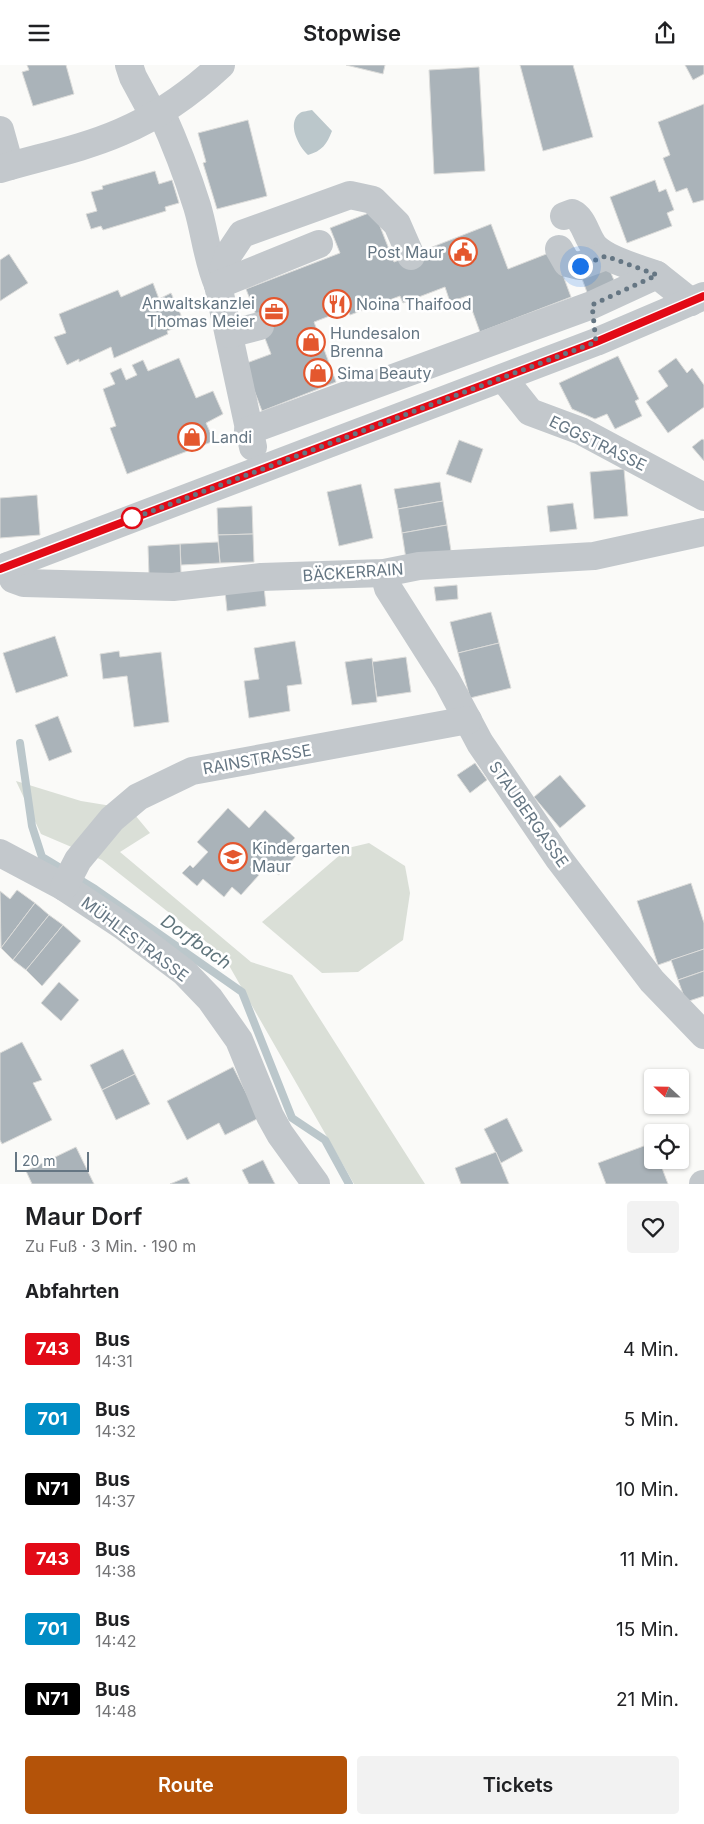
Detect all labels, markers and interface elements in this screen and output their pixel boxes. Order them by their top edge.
icon: menu [25,19,53,47]
icon: share [651,19,679,47]
text: Stopwise [303,20,401,46]
public building icon: Post Maur [448,237,478,267]
place label: Post Maur [367,242,444,262]
your location [568,254,593,279]
restaurant icon: Noina Thaifood [322,289,352,319]
place label: Anwaltskanzlei Thomas Meier [142,293,255,331]
place label: Noina Thaifood [356,294,472,314]
office icon: Anwaltskanzlei Thomas Meier [259,297,289,327]
place label: Hundesalon Brenna [330,323,420,361]
shop icon: Hundesalon Brenna [296,327,326,357]
shop icon: Sima Beauty [303,358,333,388]
place label: Sima Beauty [337,363,432,383]
street label: EGGSTRASSE [546,411,650,475]
shop icon: Landi [177,422,207,452]
place label: Landi [211,427,252,447]
unlabelled marker [121,507,143,529]
street label: BÄCKERRAIN [302,559,404,585]
street label: RAINSTRASSE [201,740,313,778]
street label: STAUBERGASSE [485,757,573,871]
place label: Kindergarten Maur [252,838,350,876]
school or university icon: Kindergarten Maur [218,842,248,872]
street label: MÜHLESTRASSE [77,892,193,986]
water label: Dorfbach [157,910,235,973]
north arrow [644,1069,689,1114]
map controls [644,1069,689,1169]
button: locate [644,1124,689,1169]
scale bar [15,1149,89,1172]
text: 20 m [22,1152,56,1169]
button: heart [627,1201,679,1253]
text: Maur Dorf [25,1202,142,1231]
text: Zu Fuß · 3 Min. · 190 m [25,1236,196,1256]
text: Abfahrten [25,1280,119,1303]
text: Bus [95,1328,130,1351]
text: 743 [36,1338,69,1359]
text: 4 Min. [623,1338,679,1361]
text: 14:31 [95,1351,133,1371]
text: Bus [95,1398,130,1421]
text: 701 [37,1408,68,1429]
text: 5 Min. [624,1408,679,1431]
text: 14:32 [95,1421,136,1441]
text: Bus [95,1468,130,1491]
text: N71 [37,1478,68,1499]
text: 10 Min. [615,1478,679,1501]
text: 14:37 [95,1491,135,1511]
text: Bus [95,1538,130,1561]
text: 743 [36,1548,69,1569]
text: 11 Min. [620,1548,679,1571]
text: 14:38 [95,1561,136,1581]
text: Bus [95,1608,130,1631]
text: 701 [37,1618,68,1639]
text: 15 Min. [616,1618,679,1641]
text: 14:42 [95,1631,137,1651]
text: Bus [95,1678,130,1701]
text: N71 [37,1688,68,1709]
text: 21 Min. [616,1688,679,1711]
text: 14:48 [95,1701,137,1721]
button: Route [25,1756,347,1814]
button: Tickets [357,1756,679,1814]

